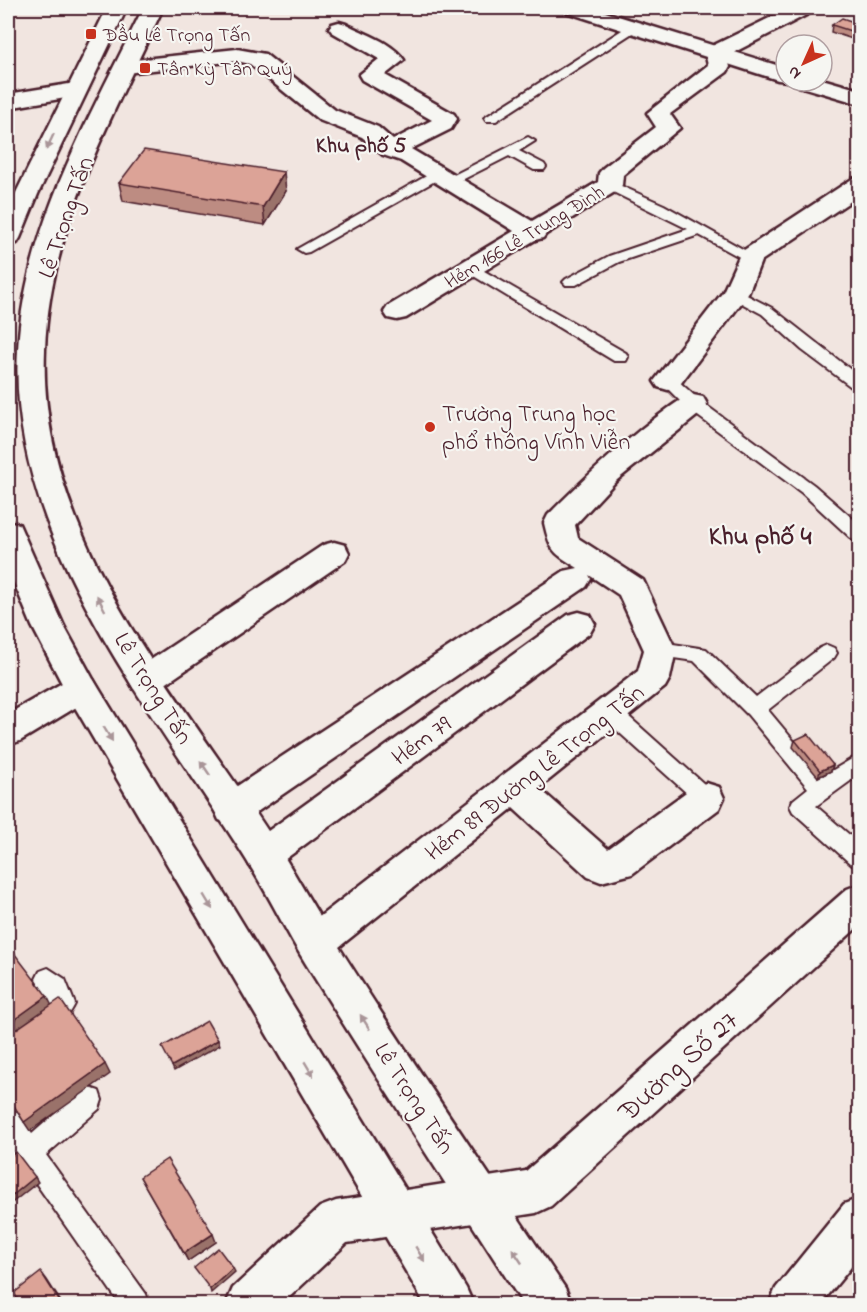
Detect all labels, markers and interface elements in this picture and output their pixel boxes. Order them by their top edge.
place label: Đầu Lê Trọng Tấn [102,22,250,52]
marker: Đầu Lê Trọng Tấn [84,27,98,41]
north arrow [774,33,834,93]
place label: Tân Kỳ Tân Quý [157,56,292,85]
text: N [782,60,807,85]
marker: Tân Kỳ Tân Quý [138,61,152,75]
district label: Khu phố 5 [316,131,407,163]
one-way arrow [46,134,55,151]
street label: Lê Trọng Tấn [30,152,105,283]
street label: Hẻm 166 Lê Trung Đình [440,179,611,298]
place label: Trường Trung học phổ thông Vĩnh Viễn [442,398,630,461]
marker: Trường Trung học phổ thông Vĩnh Viễn [423,420,437,434]
district label: Khu phố 4 [709,519,812,557]
one-way arrow [97,594,107,612]
street label: Lê Trọng Tấn [104,626,200,752]
street label: Hẻm 89 Đường Lê Trọng Tấn [418,677,653,871]
street label: Hẻm 79 [385,708,460,776]
one-way arrow [103,726,114,742]
one-way arrow [200,760,211,776]
one-way arrow [203,894,214,910]
street label: Đường Số 27 [609,1002,749,1134]
one-way arrow [359,1014,371,1030]
street label: Lê Trọng Tấn [364,1037,462,1162]
one-way arrow [303,1061,314,1077]
one-way arrow [415,1246,426,1262]
one-way arrow [511,1248,523,1264]

